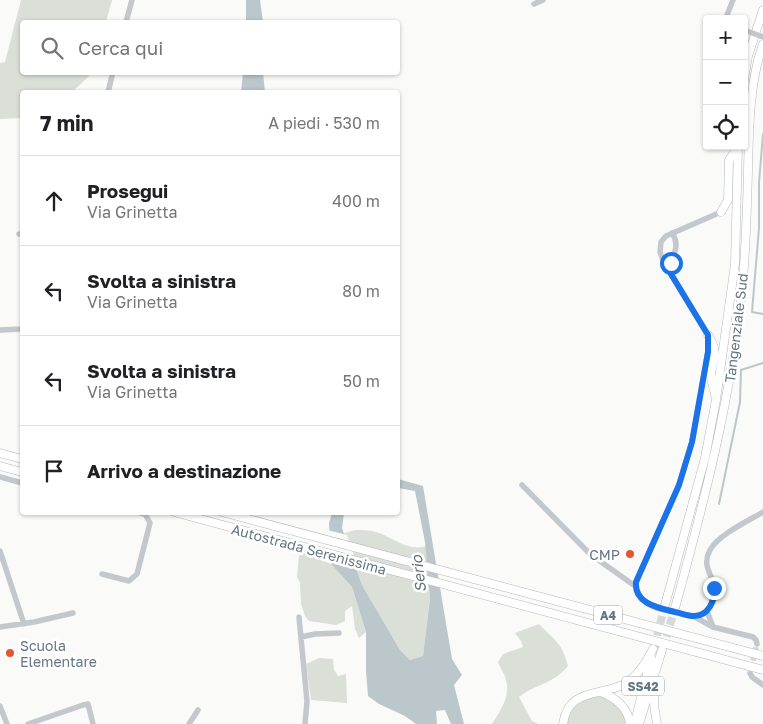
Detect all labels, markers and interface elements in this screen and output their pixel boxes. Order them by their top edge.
map controls [703,15,748,150]
button: + [703,15,748,60]
search box [20,20,400,75]
icon: search [38,34,66,62]
text: Cerca qui [78,36,163,59]
button: − [703,60,748,105]
button: locate [703,105,748,150]
text: 7 min [40,110,94,136]
text: A piedi · 530 m [268,113,380,133]
text: Prosegui [87,179,168,202]
icon: ahead [40,187,68,215]
text: 400 m [332,191,380,211]
text: Via Grinetta [87,202,178,222]
route start [660,252,683,275]
text: Svolta a sinistra [87,269,236,292]
street label: Tangenziale Sud [721,272,751,384]
icon: left [40,277,68,305]
text: 80 m [342,281,380,301]
text: Via Grinetta [87,292,178,312]
text: Svolta a sinistra [87,359,236,382]
icon: left [40,367,68,395]
text: 50 m [343,371,380,391]
text: Via Grinetta [87,382,178,402]
icon: arrive [40,457,68,485]
text: Arrivo a destinazione [87,459,281,482]
street label: Autostrada Serenissima [230,520,388,578]
place label: CMP [589,546,620,563]
marker: CMP [624,548,636,560]
water label: Serio [407,553,429,594]
route end [703,577,726,600]
road number: A4 [594,606,622,624]
place label: Scuola Elementare [20,637,97,670]
marker: Scuola Elementare [4,647,16,659]
road number: SS42 [622,676,664,696]

